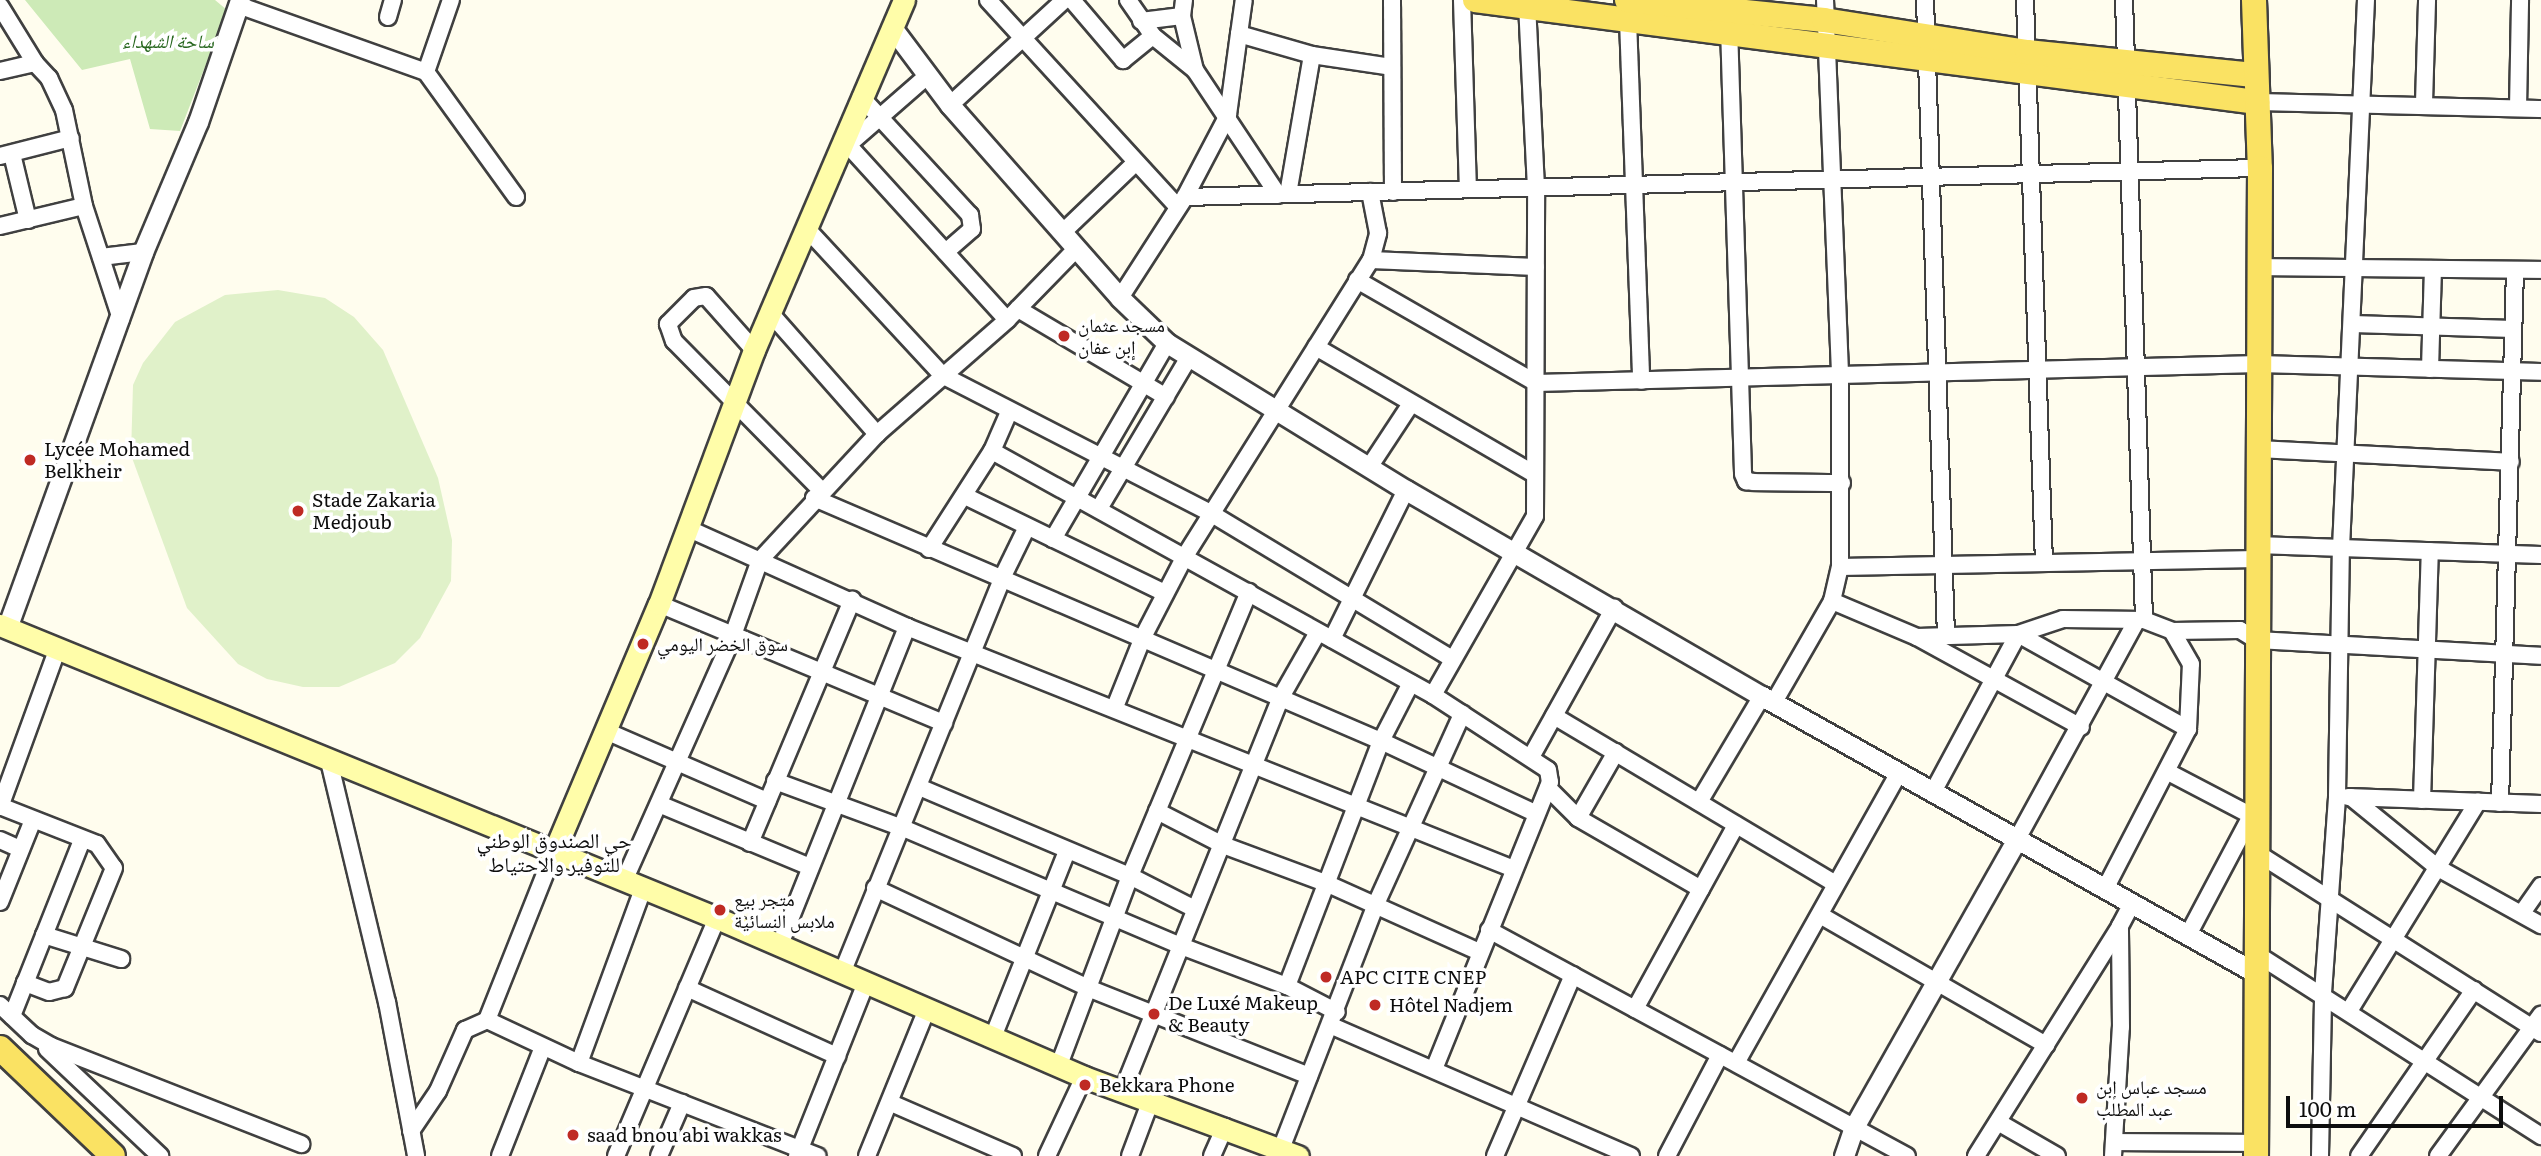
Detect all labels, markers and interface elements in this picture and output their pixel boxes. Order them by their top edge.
park label: ساحة الشهداء [122,30,214,52]
place label: مسجد عثمان إبن عفان [1078,314,1165,358]
marker: مسجد عثمان إبن عفان [1056,328,1072,344]
place label: Lycée Mohamed Belkheir [44,438,190,482]
marker: Lycée Mohamed Belkheir [22,452,38,468]
place label: Stade Zakaria Medjoub [312,489,436,533]
marker: Stade Zakaria Medjoub [290,503,306,519]
place label: سوق الخضر اليومي [657,633,788,655]
marker: سوق الخضر اليومي [635,636,651,652]
district label: حي الصندوق الوطني للتوفير والاحتياط [476,826,632,876]
place label: متجر بيع ملابس النسائية [734,888,835,932]
marker: متجر بيع ملابس النسائية [712,902,728,918]
place label: APC CITE CNEP [1340,966,1486,988]
marker: APC CITE CNEP [1318,969,1334,985]
place label: De Luxé Makeup & Beauty [1168,992,1318,1036]
place label: Hôtel Nadjem [1389,994,1513,1016]
marker: Hôtel Nadjem [1367,997,1383,1013]
marker: De Luxé Makeup & Beauty [1146,1006,1162,1022]
place label: Bekkara Phone [1099,1074,1235,1096]
place label: مسجد عباس إبن عبد المطلب [2096,1076,2207,1120]
marker: Bekkara Phone [1077,1077,1093,1093]
scale bar [2289,1082,2506,1126]
marker: مسجد عباس إبن عبد المطلب [2074,1090,2090,1106]
text: 100 m [2299,1092,2356,1123]
place label: saad bnou abi wakkas [587,1124,782,1146]
marker: saad bnou abi wakkas [565,1127,581,1143]

